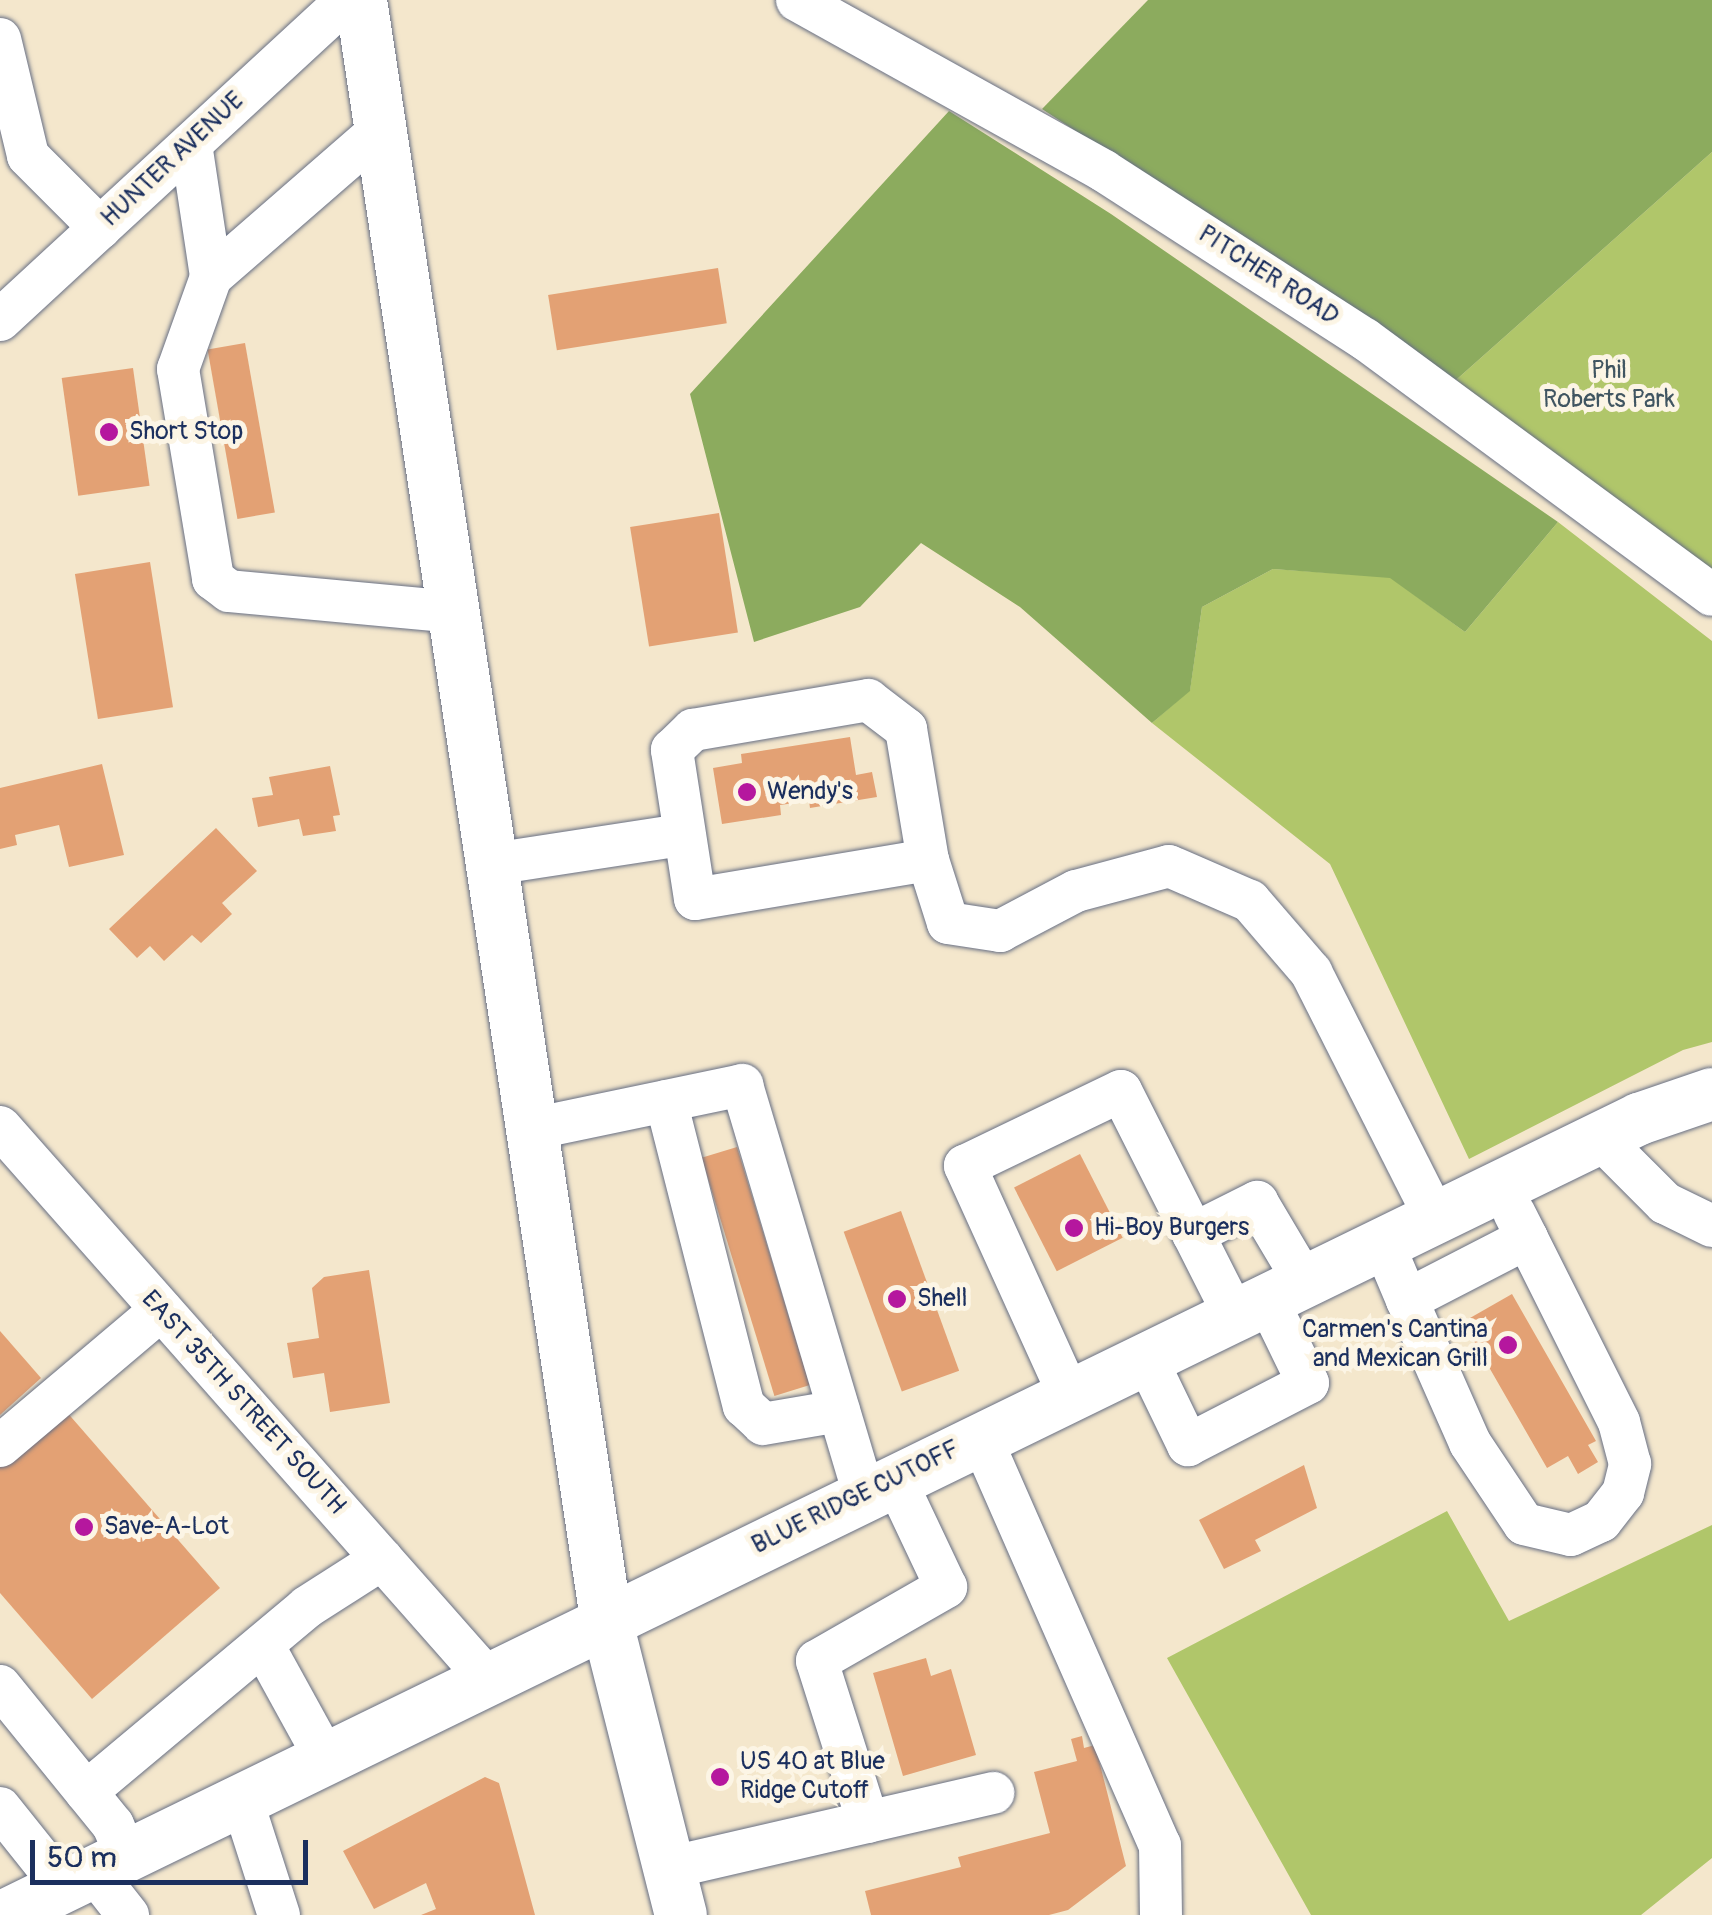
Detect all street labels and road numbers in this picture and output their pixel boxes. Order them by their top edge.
street label: HUNTER AVENUE [96,86,250,234]
street label: PITCHER ROAD [1192,220,1344,332]
street label: EAST 35TH STREET SOUTH [135,1285,351,1521]
street label: BLUE RIDGE CUTOFF [747,1435,965,1561]

